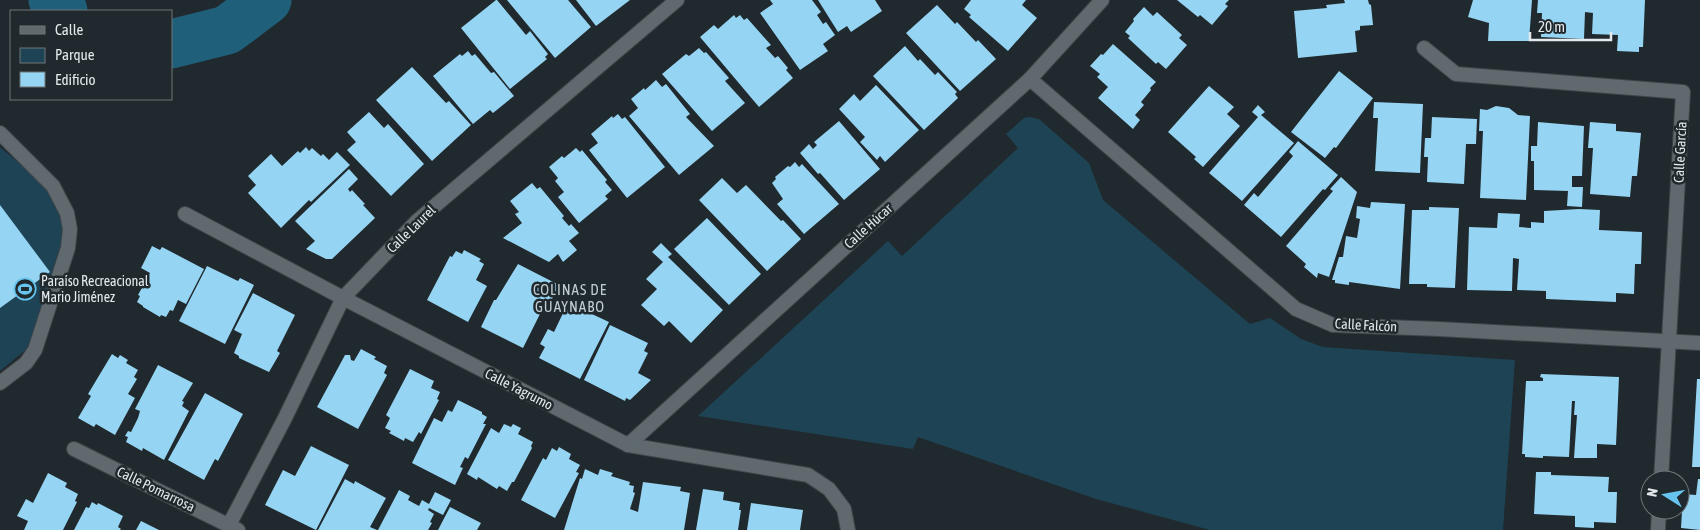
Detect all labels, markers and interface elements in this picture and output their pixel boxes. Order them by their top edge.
legend [10,10,172,100]
scale bar [1530,10,1611,42]
text: 20 m [1538,18,1565,35]
text: Calle [55,21,84,38]
text: Parque [55,46,95,63]
text: Edificio [55,71,96,88]
street label: Calle García [1670,121,1690,183]
street label: Calle Húcar [841,200,896,252]
street label: Calle Laurel [383,202,439,256]
place label: Paraíso Recreacional Mario Jiménez [41,273,149,305]
sports icon: Paraíso Recreacional Mario Jiménez [13,277,37,301]
district label: COLINAS DE GUAYNABO [533,281,607,315]
street label: Calle Falcón [1334,315,1398,335]
street label: Calle Yagrumo [482,365,556,413]
street label: Calle Pomarrosa [114,463,198,515]
north arrow [1640,470,1690,520]
text: N [1644,487,1661,498]

